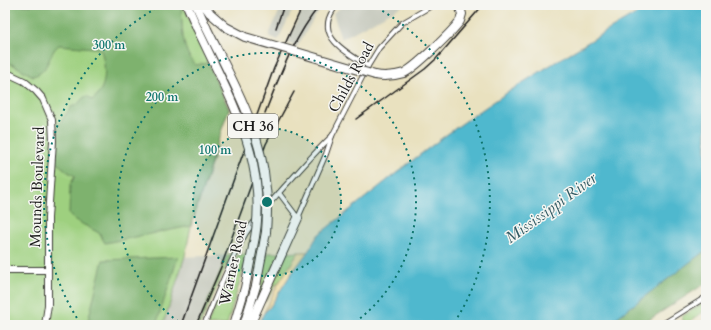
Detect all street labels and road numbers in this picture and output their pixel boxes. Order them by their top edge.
street label: Childs Road [323,38,379,116]
road number: CH 36 [228,114,278,138]
street label: Mounds Boulevard [25,126,49,248]
street label: Warner Road [214,219,252,308]

